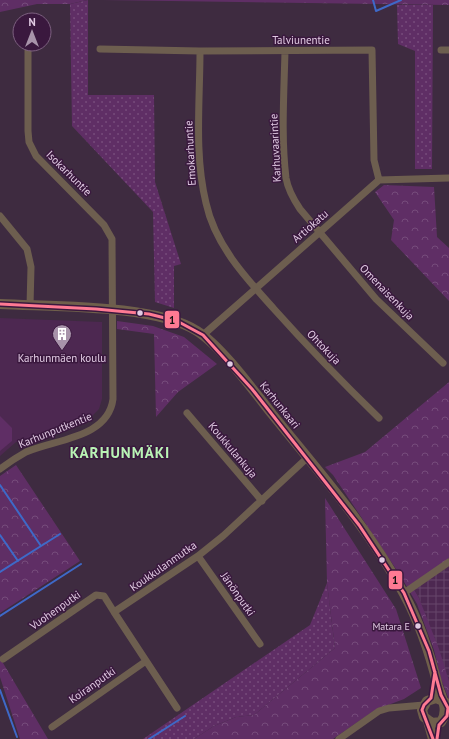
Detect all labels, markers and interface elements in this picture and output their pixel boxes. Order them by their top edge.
north arrow [12,12,52,52]
text: N [28,15,36,29]
street label: Talviunentie [272,33,330,47]
street label: Karhuvaarintie [266,113,284,183]
street label: Emokarhuntie [181,120,199,186]
street label: Isokarhuntie [43,147,95,199]
street label: Artiokatu [289,206,331,246]
street label: Omenaisenkuja [357,261,417,323]
unlabelled marker [135,308,145,318]
line badge: 1 [164,310,180,329]
text: 1 [169,313,175,327]
building icon: Karhunmäen koulu [51,323,73,351]
street label: Ohtokuja [304,327,344,367]
place label: Karhunmäen koulu [18,351,106,365]
unlabelled marker [225,359,235,369]
street label: Karhunkaari [257,379,303,431]
street label: Karhunputkentie [16,409,94,451]
street label: Koukkulankuja [206,419,260,481]
district label: KARHUNMÄKI [70,443,170,462]
street label: Koukkulanmutka [127,538,199,594]
unlabelled marker [377,555,387,565]
street label: Jänönputki [217,569,258,619]
line badge: 1 [388,570,403,590]
text: 1 [392,573,398,587]
street label: Vuohenputki [26,587,83,633]
place label: Matara E [372,620,410,633]
marker: Matara E [413,621,423,631]
street label: Koiranputki [66,664,118,706]

